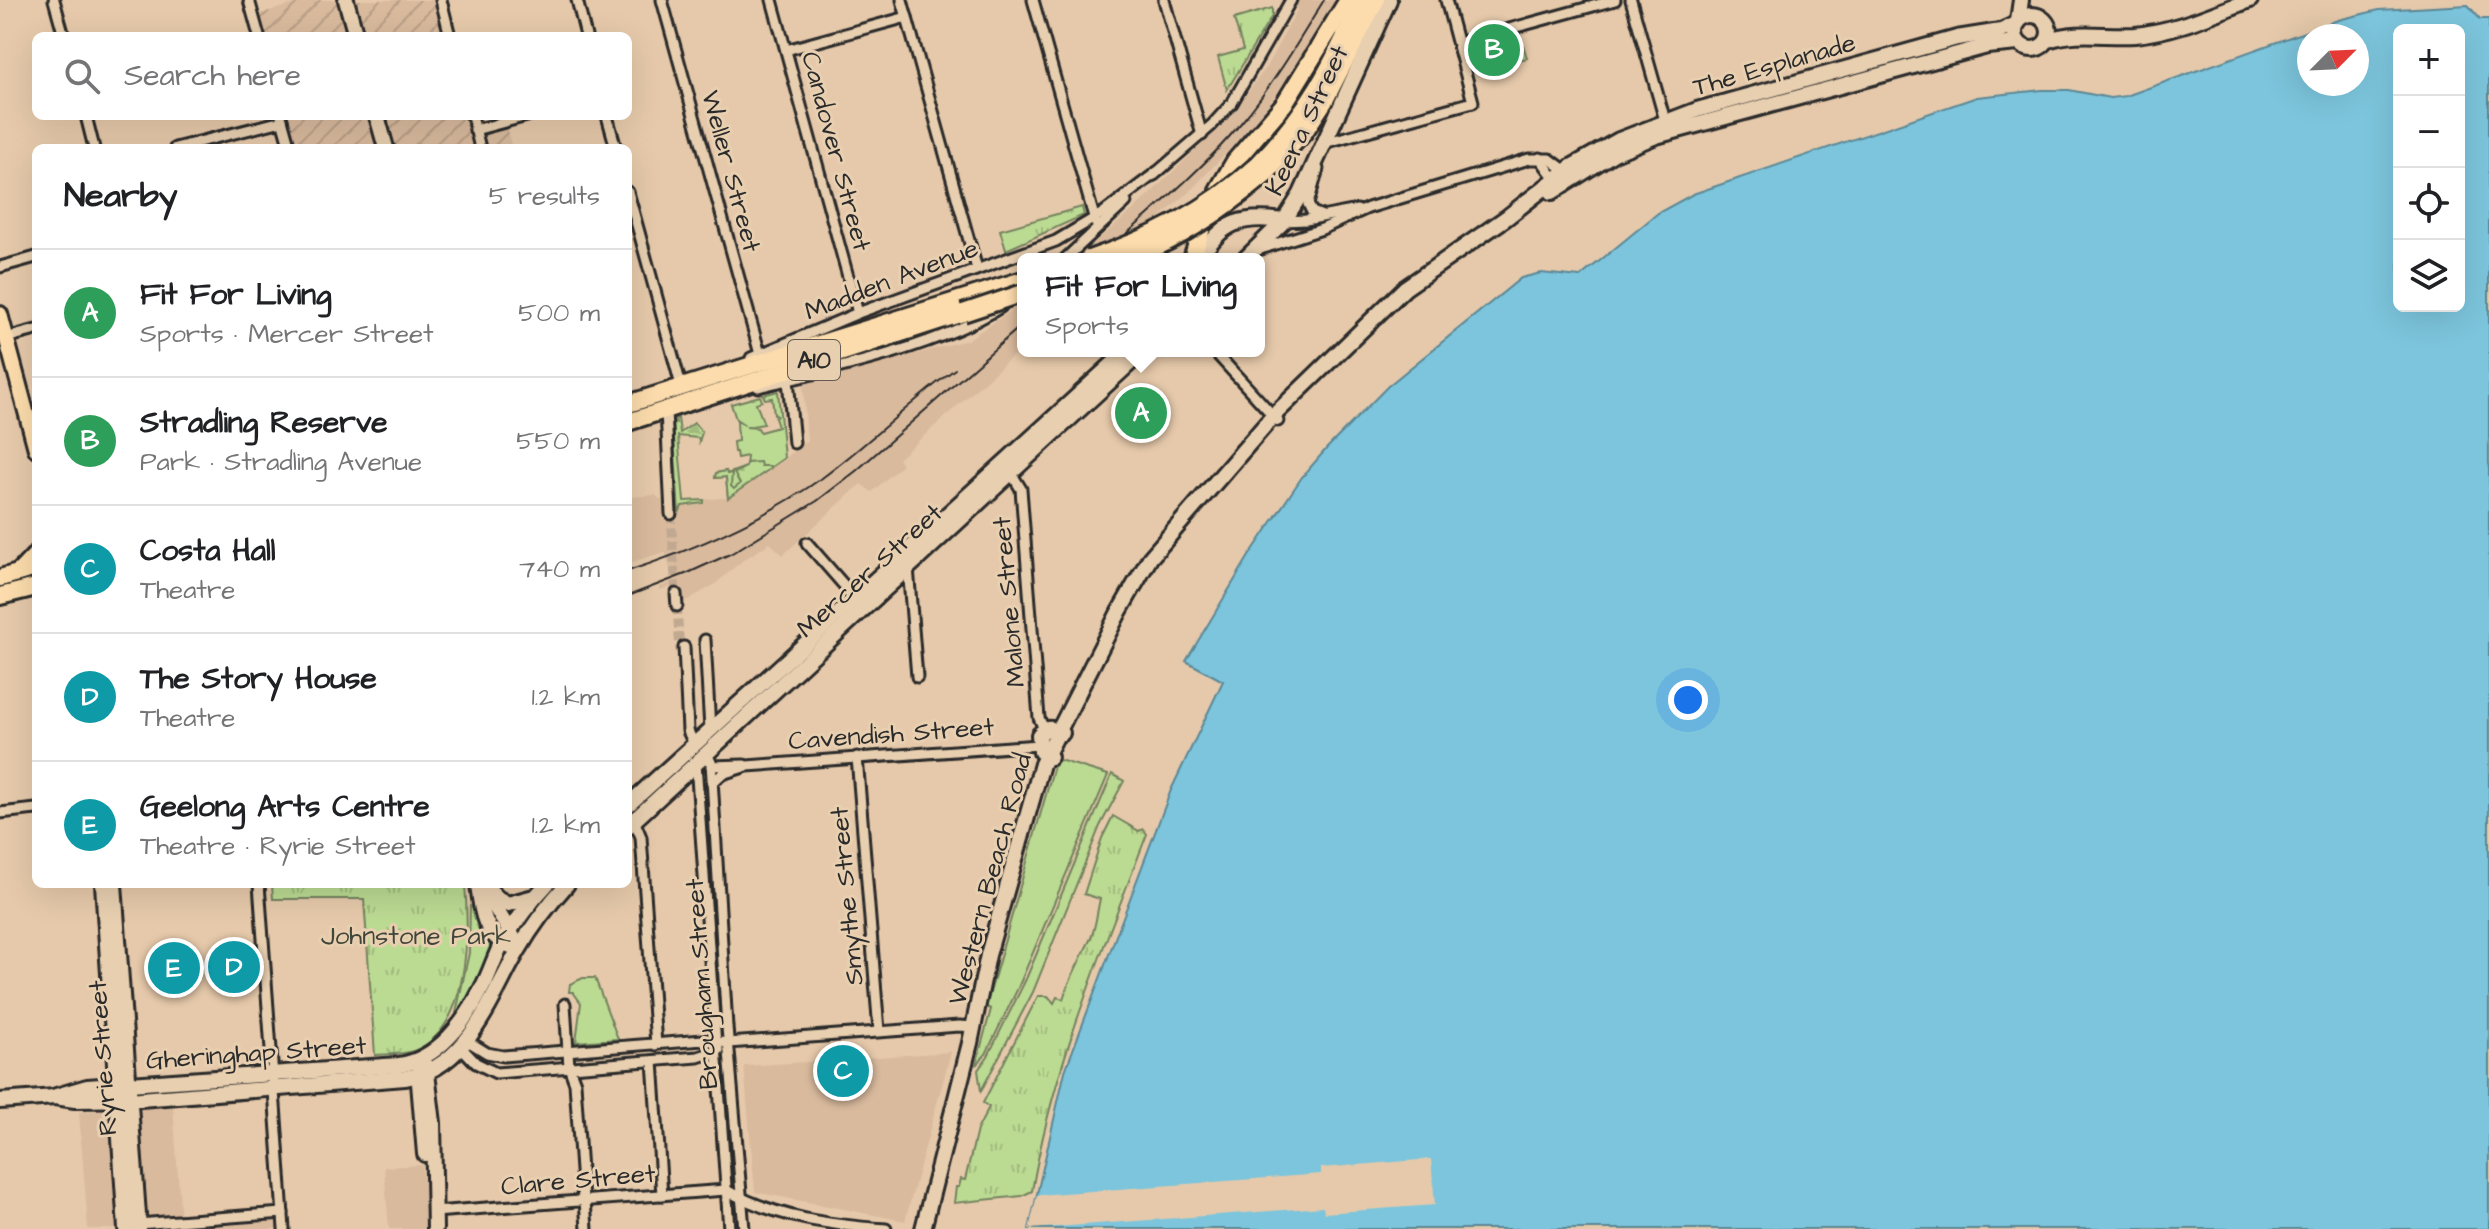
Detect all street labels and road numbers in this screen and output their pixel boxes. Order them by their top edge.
street label: The Esplanade [1689,25,1860,105]
street label: Keera Street [1256,39,1358,201]
street label: Candover Street [792,48,880,255]
street label: Weller Street [692,87,770,256]
street label: Madden Avenue [799,230,983,330]
road number: A10 [788,340,840,380]
street label: Mercer Street [789,495,951,646]
street label: Malone Street [984,515,1034,689]
street label: Cavendish Street [787,709,996,759]
street label: Western Beach Road [939,749,1041,1009]
street label: Smythe Street [821,804,875,987]
street label: Brougham Street [677,877,729,1090]
street label: Ryrie Street [80,978,128,1137]
street label: Gheringhap Street [145,1027,368,1081]
street label: Clare Street [499,1155,657,1205]

